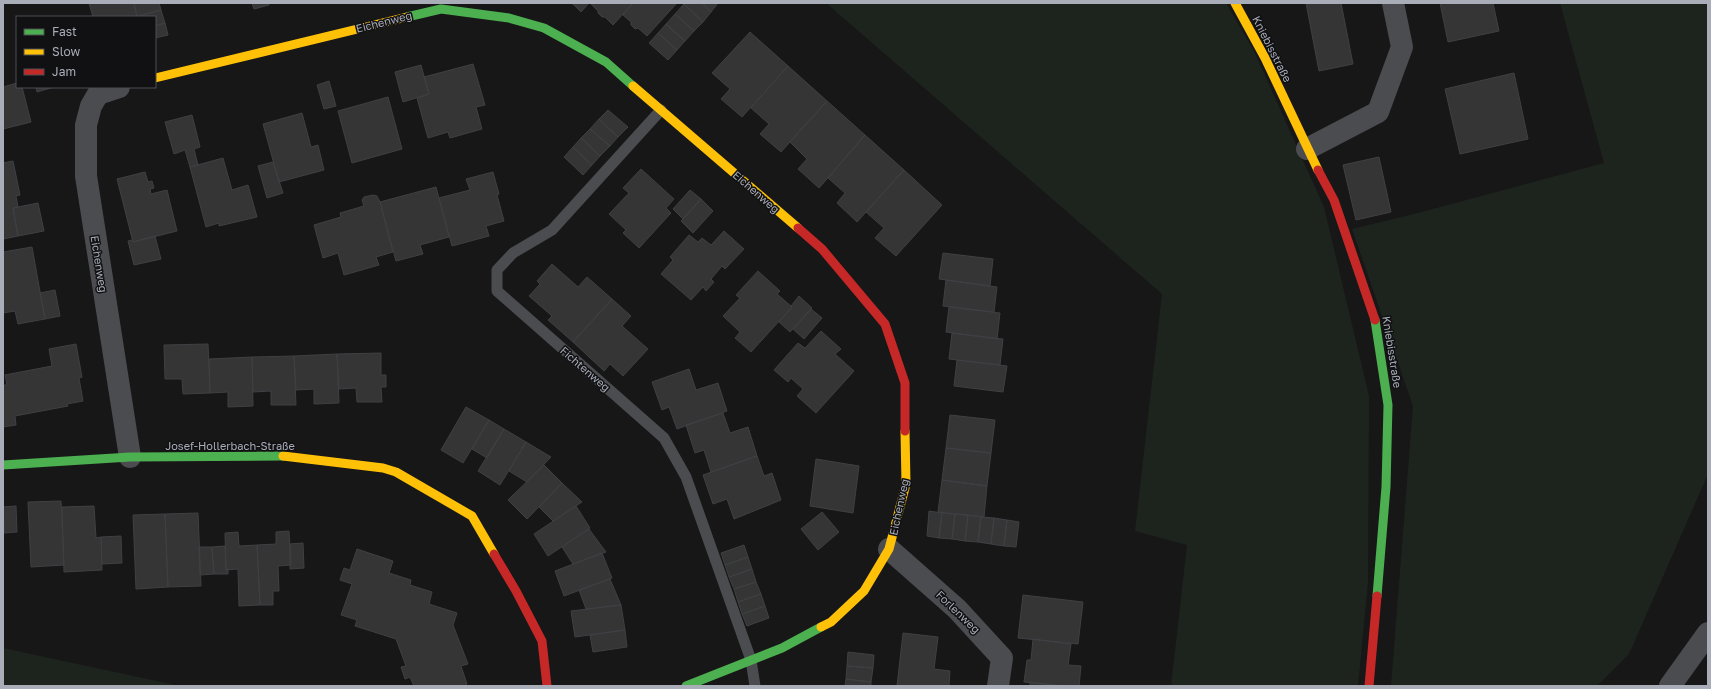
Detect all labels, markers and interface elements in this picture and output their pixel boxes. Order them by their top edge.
street label: Eichenweg [354,8,413,35]
street label: Kniebisstraße [1250,13,1295,84]
legend [16,16,156,88]
text: Fast [52,24,77,39]
text: Slow [52,44,80,59]
text: Jam [52,64,76,79]
street label: Eichenweg [730,168,782,215]
street label: Eichenweg [89,235,110,293]
street label: Kniebisstraße [1380,315,1405,389]
street label: Fichtenweg [558,344,613,394]
street label: Josef-Hollerbach-Straße [165,439,295,452]
street label: Eichenweg [886,477,911,536]
street label: Forlenweg [934,588,983,636]

